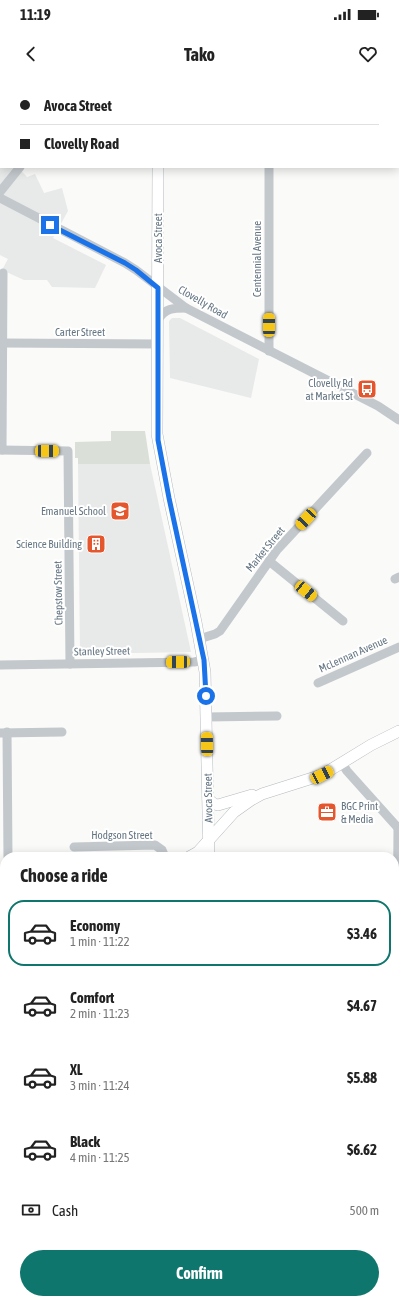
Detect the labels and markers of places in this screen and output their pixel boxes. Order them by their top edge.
place label: Clovelly Rd at Market St [305,377,353,402]
bus stop icon: Clovelly Rd at Market St [356,378,378,400]
school or university icon: Emanuel School [109,500,131,522]
place label: Emanuel School [41,505,106,517]
building icon: Science Building [85,533,107,555]
place label: Science Building [16,538,82,550]
place label: BGC Print & Media [341,800,378,825]
office icon: BGC Print & Media [316,801,338,823]

